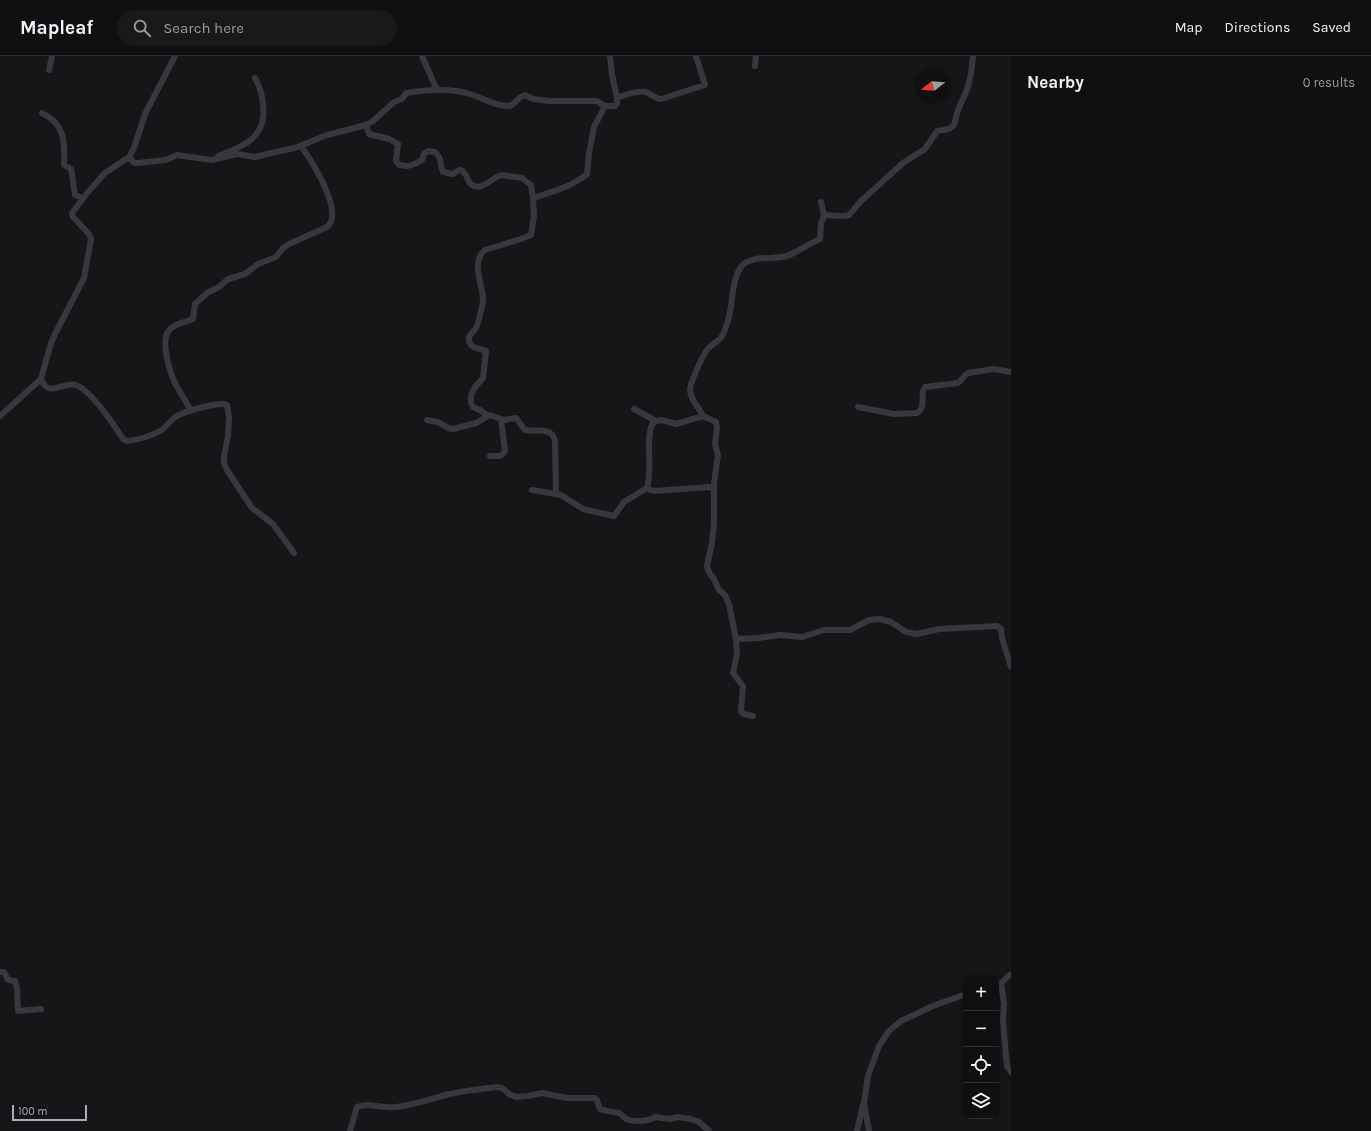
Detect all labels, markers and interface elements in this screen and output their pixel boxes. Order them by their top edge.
search box [117,10,397,46]
text: Mapleaf [20,17,93,39]
icon: search [131,17,153,39]
text: Search here [163,19,244,37]
text: Map [1175,19,1203,36]
text: Directions [1225,19,1290,36]
text: Saved [1312,19,1351,36]
north arrow [915,68,951,104]
text: Nearby [1027,72,1084,92]
text: 0 results [1303,75,1355,90]
map controls [963,975,999,1119]
button: + [963,975,999,1011]
button: − [963,1011,999,1047]
button: locate [963,1047,999,1083]
button: layers [963,1083,999,1119]
scale bar [12,1103,87,1122]
text: 100 m [18,1105,48,1118]

